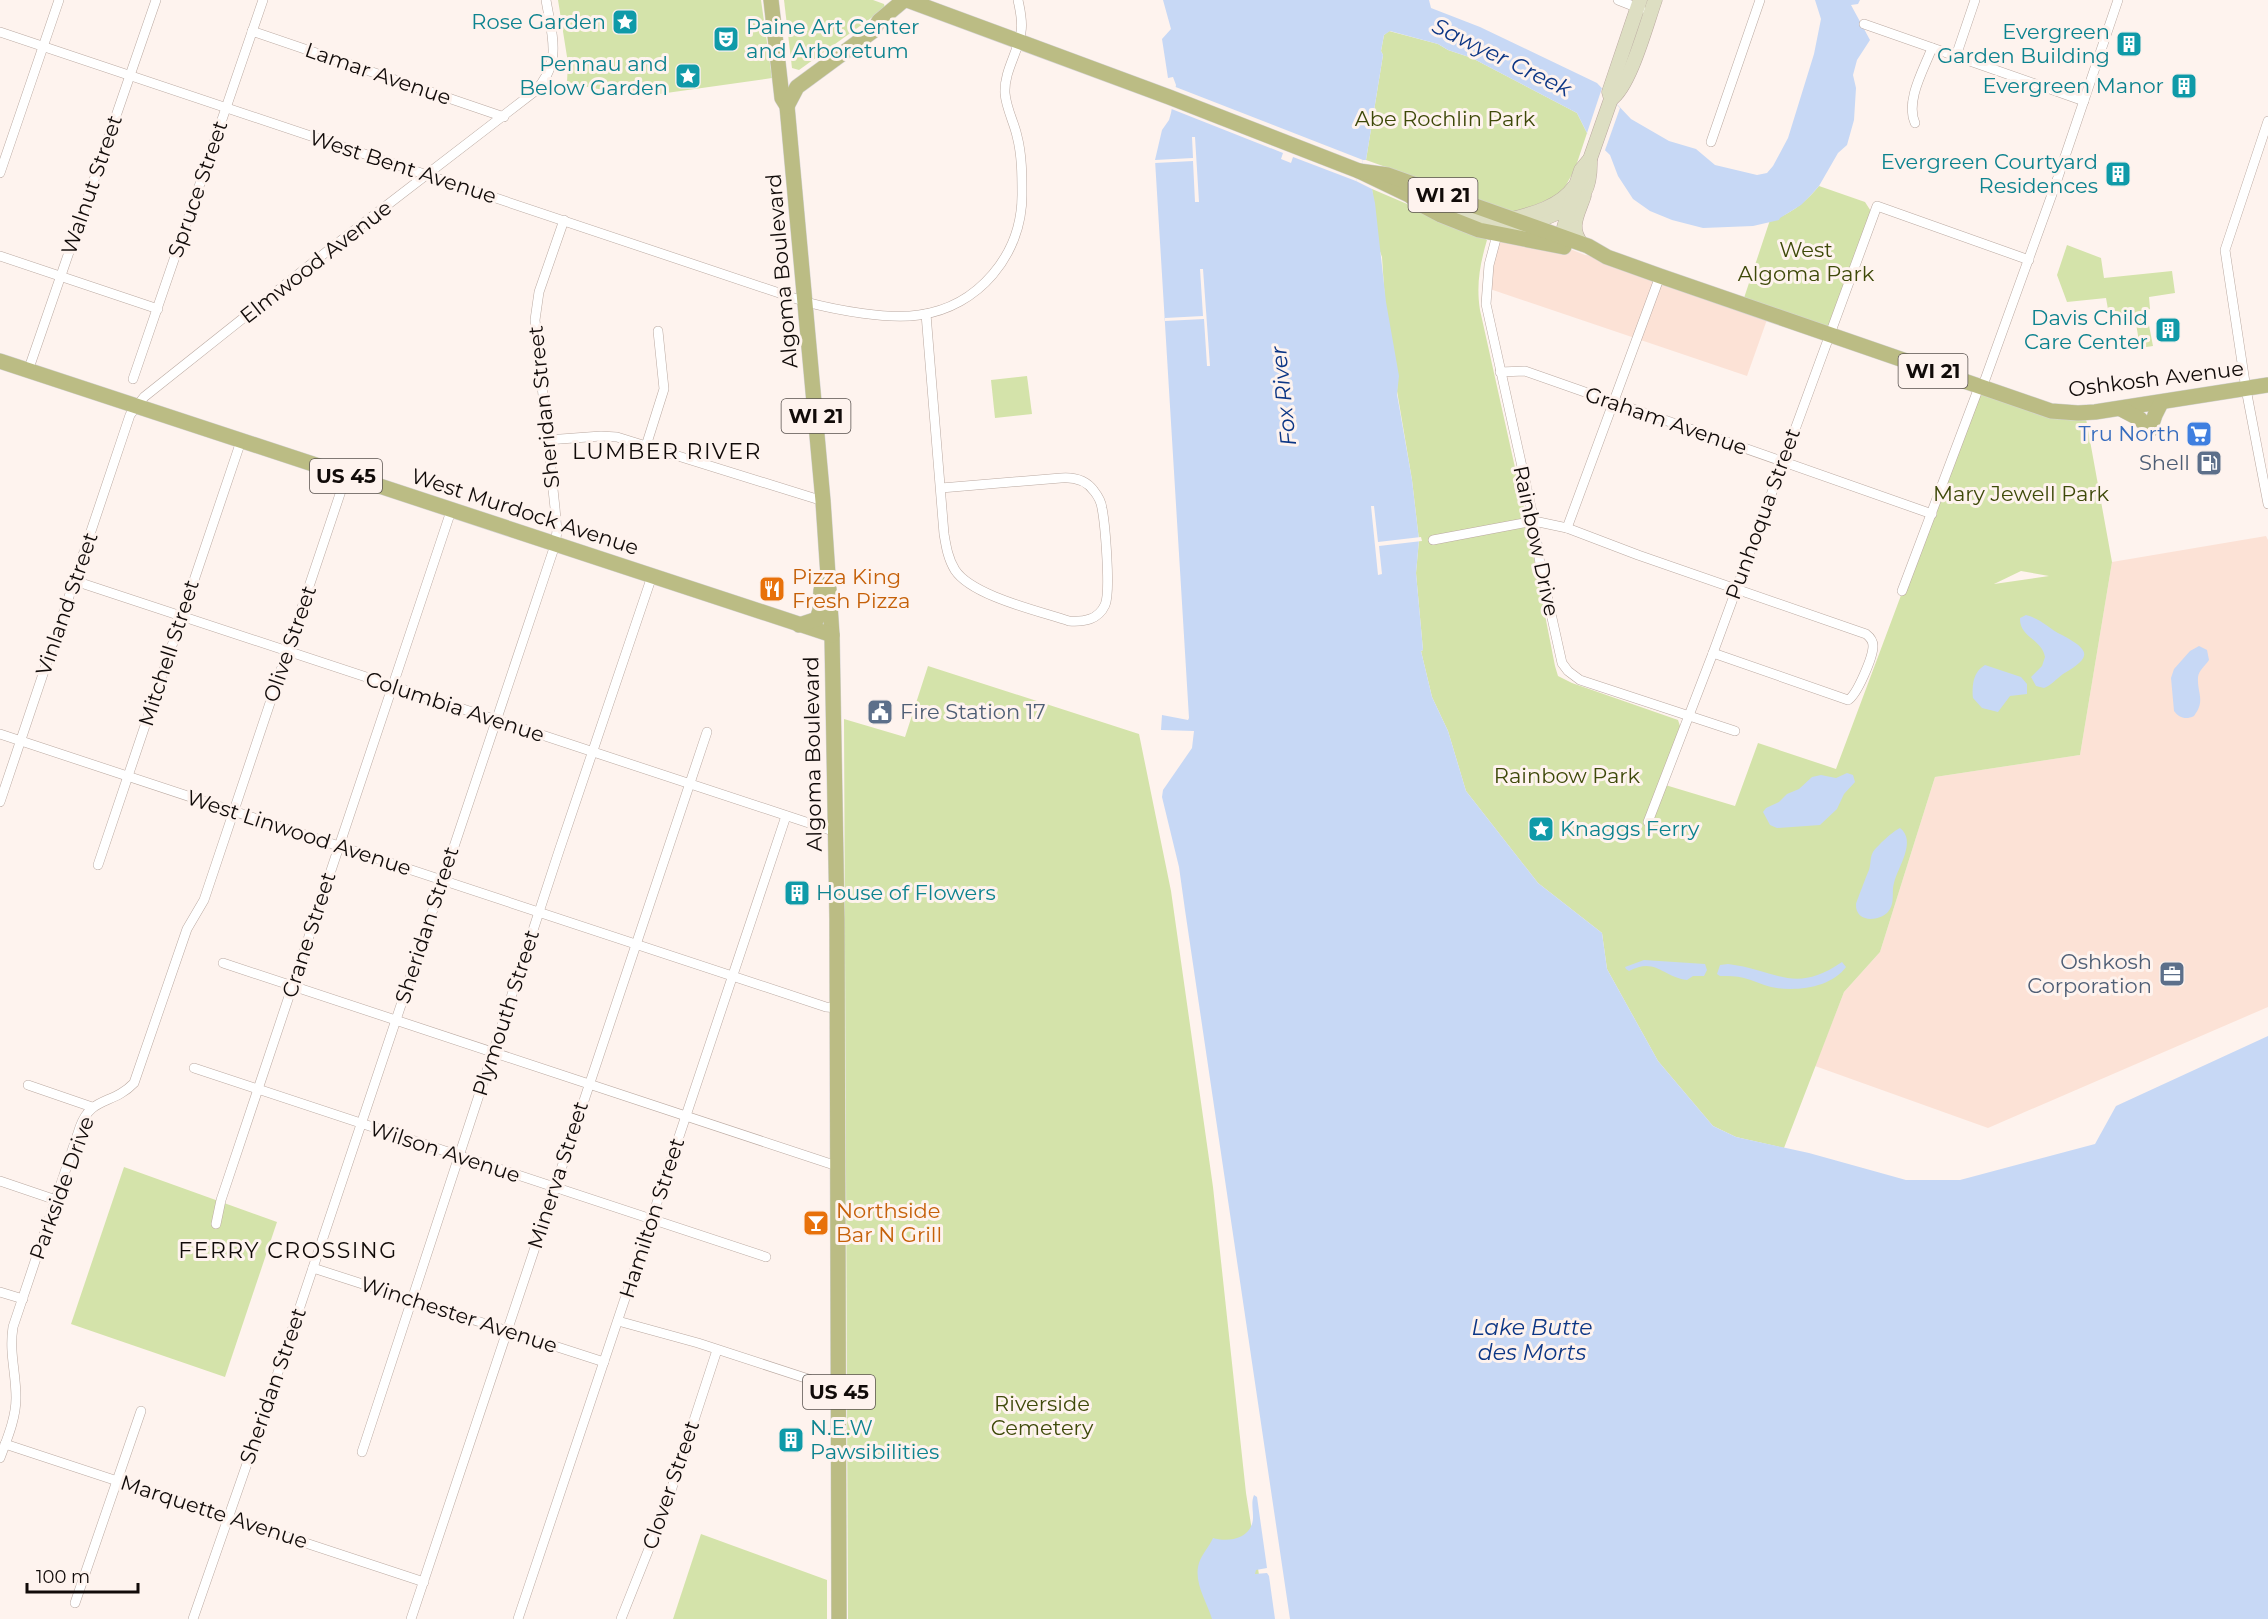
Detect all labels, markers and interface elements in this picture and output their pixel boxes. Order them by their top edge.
place icon: Rose Garden [610,7,640,37]
place label: Rose Garden [471,9,606,34]
water label: Sawyer Creek [1428,12,1576,103]
place label: Paine Art Center and Arboretum [746,14,920,63]
place label: Evergreen Garden Building [1937,19,2110,68]
theatre icon: Paine Art Center and Arboretum [711,24,741,54]
building icon: Evergreen Garden Building [2114,29,2144,59]
street label: Lamar Avenue [302,37,454,110]
place label: Pennau and Below Garden [519,51,668,100]
place icon: Pennau and Below Garden [673,61,703,91]
building icon: Evergreen Manor [2169,71,2199,101]
place label: Evergreen Manor [1982,73,2164,98]
park label: Abe Rochlin Park [1355,106,1536,131]
street label: Walnut Street [56,112,127,258]
street label: Spruce Street [162,117,233,261]
street label: West Bent Avenue [306,124,500,209]
place label: Evergreen Courtyard Residences [1881,149,2098,198]
building icon: Evergreen Courtyard Residences [2103,159,2133,189]
street label: Algoma Boulevard [761,173,802,369]
road number: WI 21 [1408,178,1478,212]
street label: Elmwood Avenue [235,195,396,328]
park label: West Algoma Park [1738,237,1875,286]
place label: Davis Child Care Center [2024,305,2148,354]
building icon: Davis Child Care Center [2153,315,2183,345]
street label: Sheridan Street [523,324,564,490]
water label: Fox River [1265,344,1302,447]
road number: WI 21 [1898,354,1968,388]
street label: Oshkosh Avenue [2067,355,2245,402]
street label: Graham Avenue [1582,381,1751,460]
road number: WI 21 [782,399,850,433]
supermarket icon: Tru North [2184,419,2214,449]
place label: Tru North [2079,421,2180,446]
street label: Punhoqua Street [1720,425,1805,603]
district label: LUMBER RIVER [572,438,762,465]
fuel station icon: Shell [2194,448,2224,478]
place label: Shell [2139,450,2190,475]
road number: US 45 [310,459,382,493]
street label: West Murdock Avenue [408,463,642,560]
street label: Rainbow Drive [1508,463,1565,619]
park label: Mary Jewell Park [1933,481,2110,506]
street label: Vinland Street [30,529,103,679]
place label: Pizza King Fresh Pizza [792,564,910,613]
restaurant icon: Pizza King Fresh Pizza [757,574,787,604]
street label: Mitchell Street [133,576,204,729]
street label: Olive Street [258,582,321,705]
street label: Algoma Boulevard [798,656,827,852]
street label: Columbia Avenue [363,666,548,747]
public building icon: Fire Station 17 [865,697,895,727]
place label: Fire Station 17 [900,699,1046,724]
park label: Rainbow Park [1494,763,1641,788]
street label: West Linwood Avenue [184,784,415,881]
place icon: Knaggs Ferry [1526,814,1556,844]
place label: Knaggs Ferry [1560,816,1700,841]
street label: Sheridan Street [389,843,464,1006]
street label: Crane Street [276,869,341,1001]
building icon: House of Flowers [782,878,812,908]
place label: House of Flowers [816,880,996,905]
street label: Plymouth Street [467,927,544,1099]
place label: Oshkosh Corporation [2027,949,2152,998]
office icon: Oshkosh Corporation [2157,959,2187,989]
street label: Minerva Street [522,1098,593,1252]
street label: Parkside Drive [24,1113,99,1263]
street label: Wilson Avenue [367,1115,523,1188]
street label: Hamilton Street [614,1134,689,1301]
place label: Northside Bar N Grill [836,1198,942,1247]
bar icon: Northside Bar N Grill [801,1208,831,1238]
district label: FERRY CROSSING [178,1237,398,1264]
street label: Winchester Avenue [358,1271,561,1358]
street label: Sheridan Street [234,1304,311,1467]
water label: Lake Butte des Morts [1471,1314,1593,1366]
road number: US 45 [803,1375,875,1409]
park label: Riverside Cemetery [991,1391,1094,1440]
place label: N.E.W Pawsibilities [810,1415,939,1464]
street label: Clover Street [637,1417,704,1553]
building icon: N.E.W Pawsibilities [776,1425,806,1455]
street label: Marquette Avenue [117,1469,311,1554]
scale bar [27,1556,138,1594]
text: 100 m [36,1566,90,1588]

